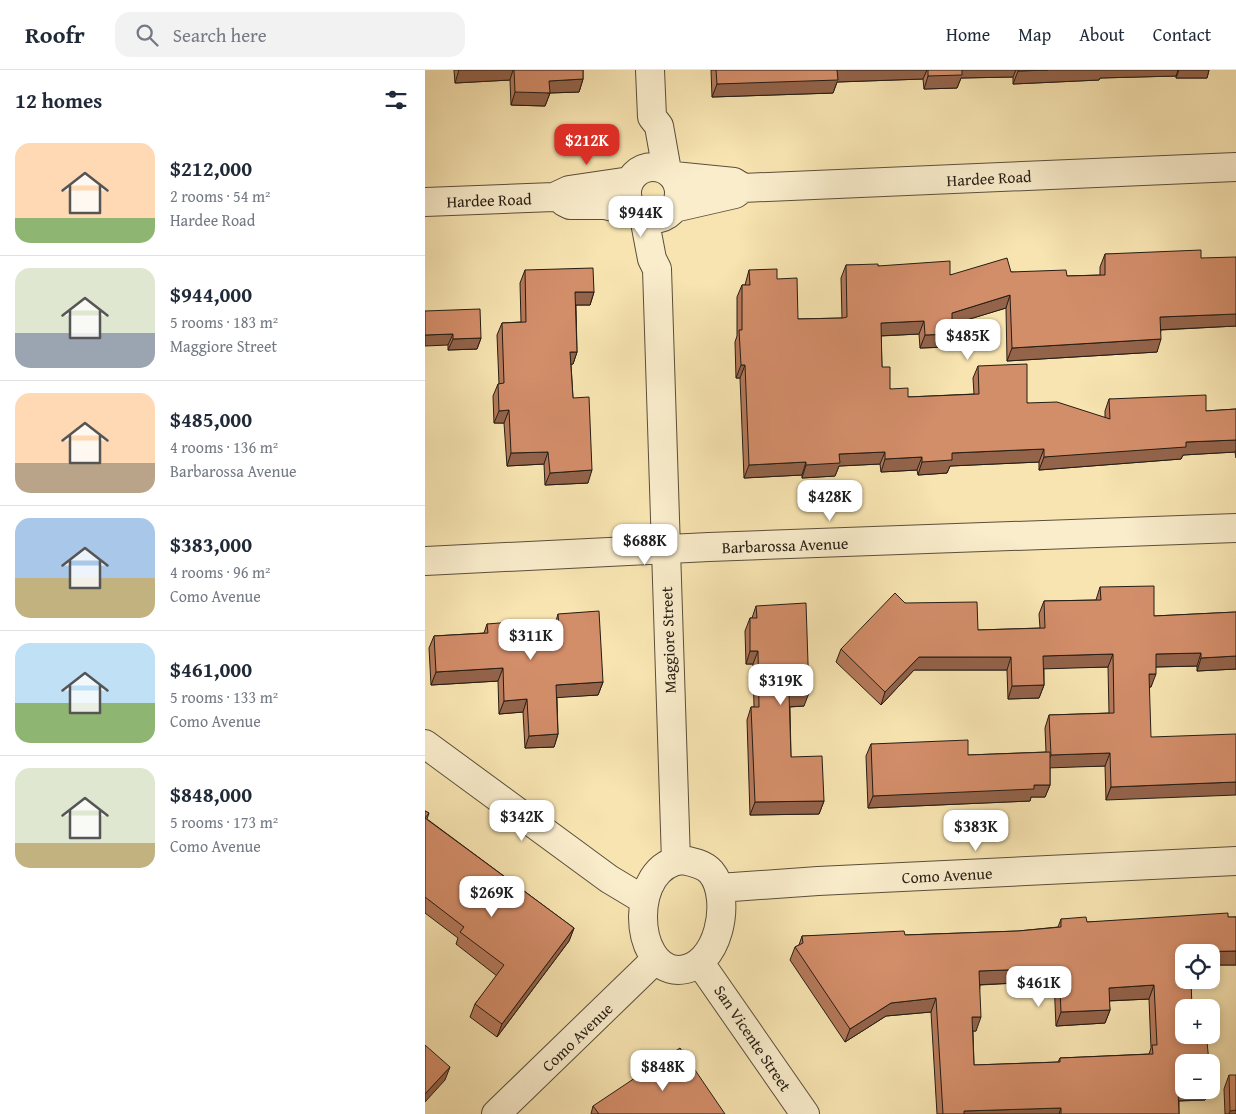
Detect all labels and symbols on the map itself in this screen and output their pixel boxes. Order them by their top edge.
pin: $212K [552,124,622,166]
street label: Hardee Road [946,164,1033,192]
street label: Hardee Road [446,187,532,213]
pin: $944K [606,196,676,238]
pin: $485K [933,318,1003,361]
pin: $428K [795,480,865,522]
pin: $688K [610,524,680,566]
street label: Barbarossa Avenue [721,531,849,559]
street label: Maggiore Street [654,586,682,694]
pin: $311K [496,618,566,661]
pin: $319K [746,664,816,706]
pin: $342K [487,800,557,842]
pin: $383K [941,810,1011,852]
street label: Como Avenue [901,861,993,889]
pin: $269K [457,876,527,918]
pin: $461K [1004,966,1074,1008]
street label: San Vicente Street [708,980,798,1096]
street label: Como Avenue [536,997,618,1077]
pin: $848K [628,1050,698,1092]

